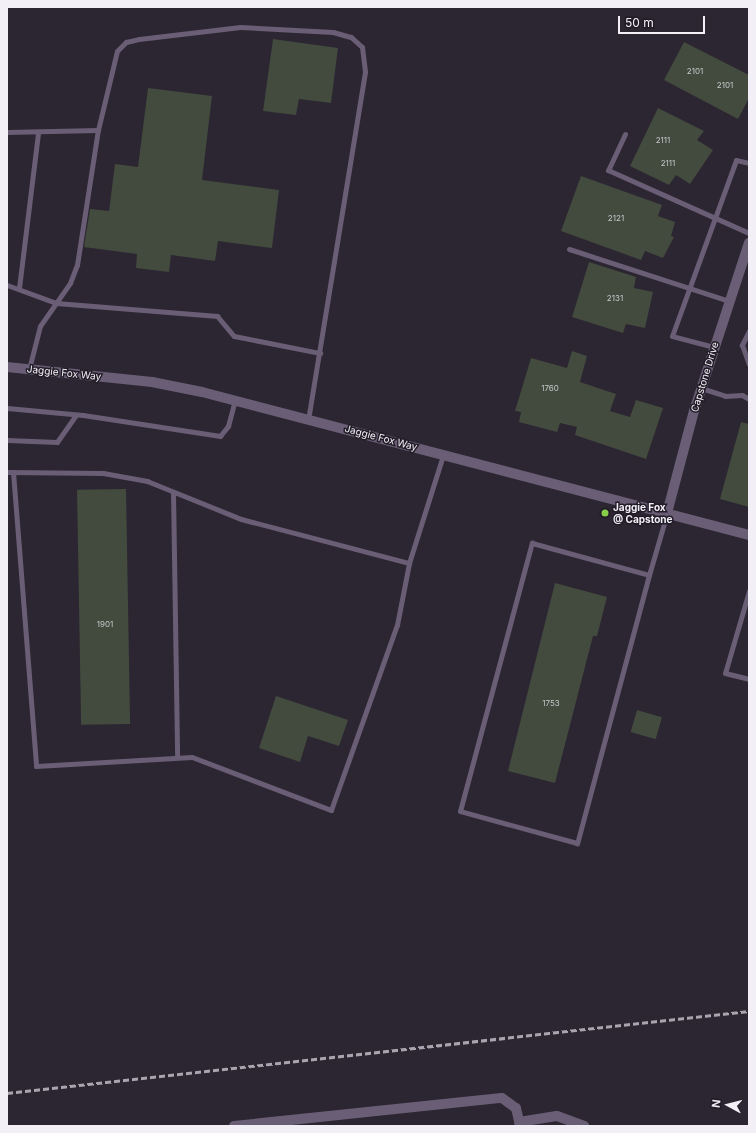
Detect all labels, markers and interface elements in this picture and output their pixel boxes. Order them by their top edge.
scale bar [620,8,707,34]
text: 50 m [625,15,654,30]
house number: 2101 [687,67,703,77]
house number: 2101 [717,81,733,91]
house number: 2111 [656,136,670,146]
house number: 2111 [661,159,675,169]
house number: 2121 [608,214,624,224]
house number: 2131 [607,294,623,304]
street label: Capstone Drive [689,340,721,414]
street label: Jaggie Fox Way [26,363,102,383]
house number: 1760 [541,384,559,394]
street label: Jaggie Fox Way [343,423,419,453]
place label: Jaggie Fox @ Capstone [613,501,673,524]
marker: Jaggie Fox @ Capstone [600,508,610,518]
house number: 1901 [97,620,113,630]
house number: 1753 [542,699,560,709]
north arrow [708,1085,748,1125]
text: N [709,1099,724,1109]

